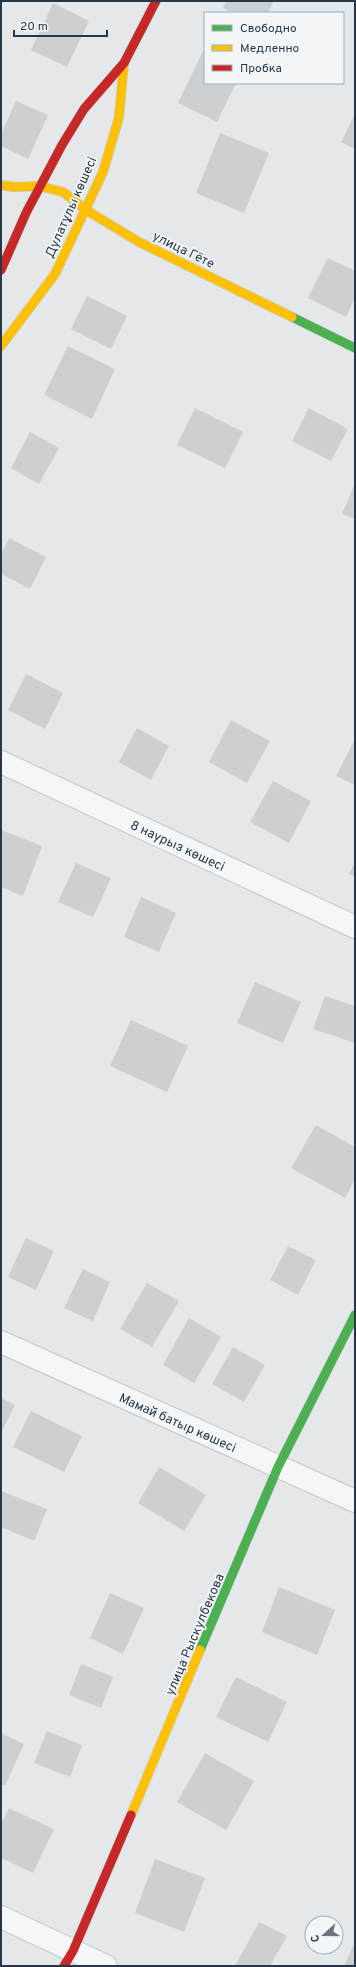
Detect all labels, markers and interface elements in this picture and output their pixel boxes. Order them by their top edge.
scale bar [14,12,107,38]
legend [204,12,344,84]
text: 20 m [20,19,48,35]
text: Свободно [240,21,297,37]
text: Медленно [240,41,300,57]
text: Пробка [240,61,282,77]
street label: Дулатұлы көшесі [42,155,101,261]
street label: улица Гёте [149,229,217,273]
street label: 8 наурыз көшесі [127,818,227,876]
street label: Мамай батыр көшесі [116,1391,238,1457]
street label: улица Рыскулбекова [163,1571,229,1698]
north arrow [304,1915,344,1955]
text: С [308,1932,323,1944]

